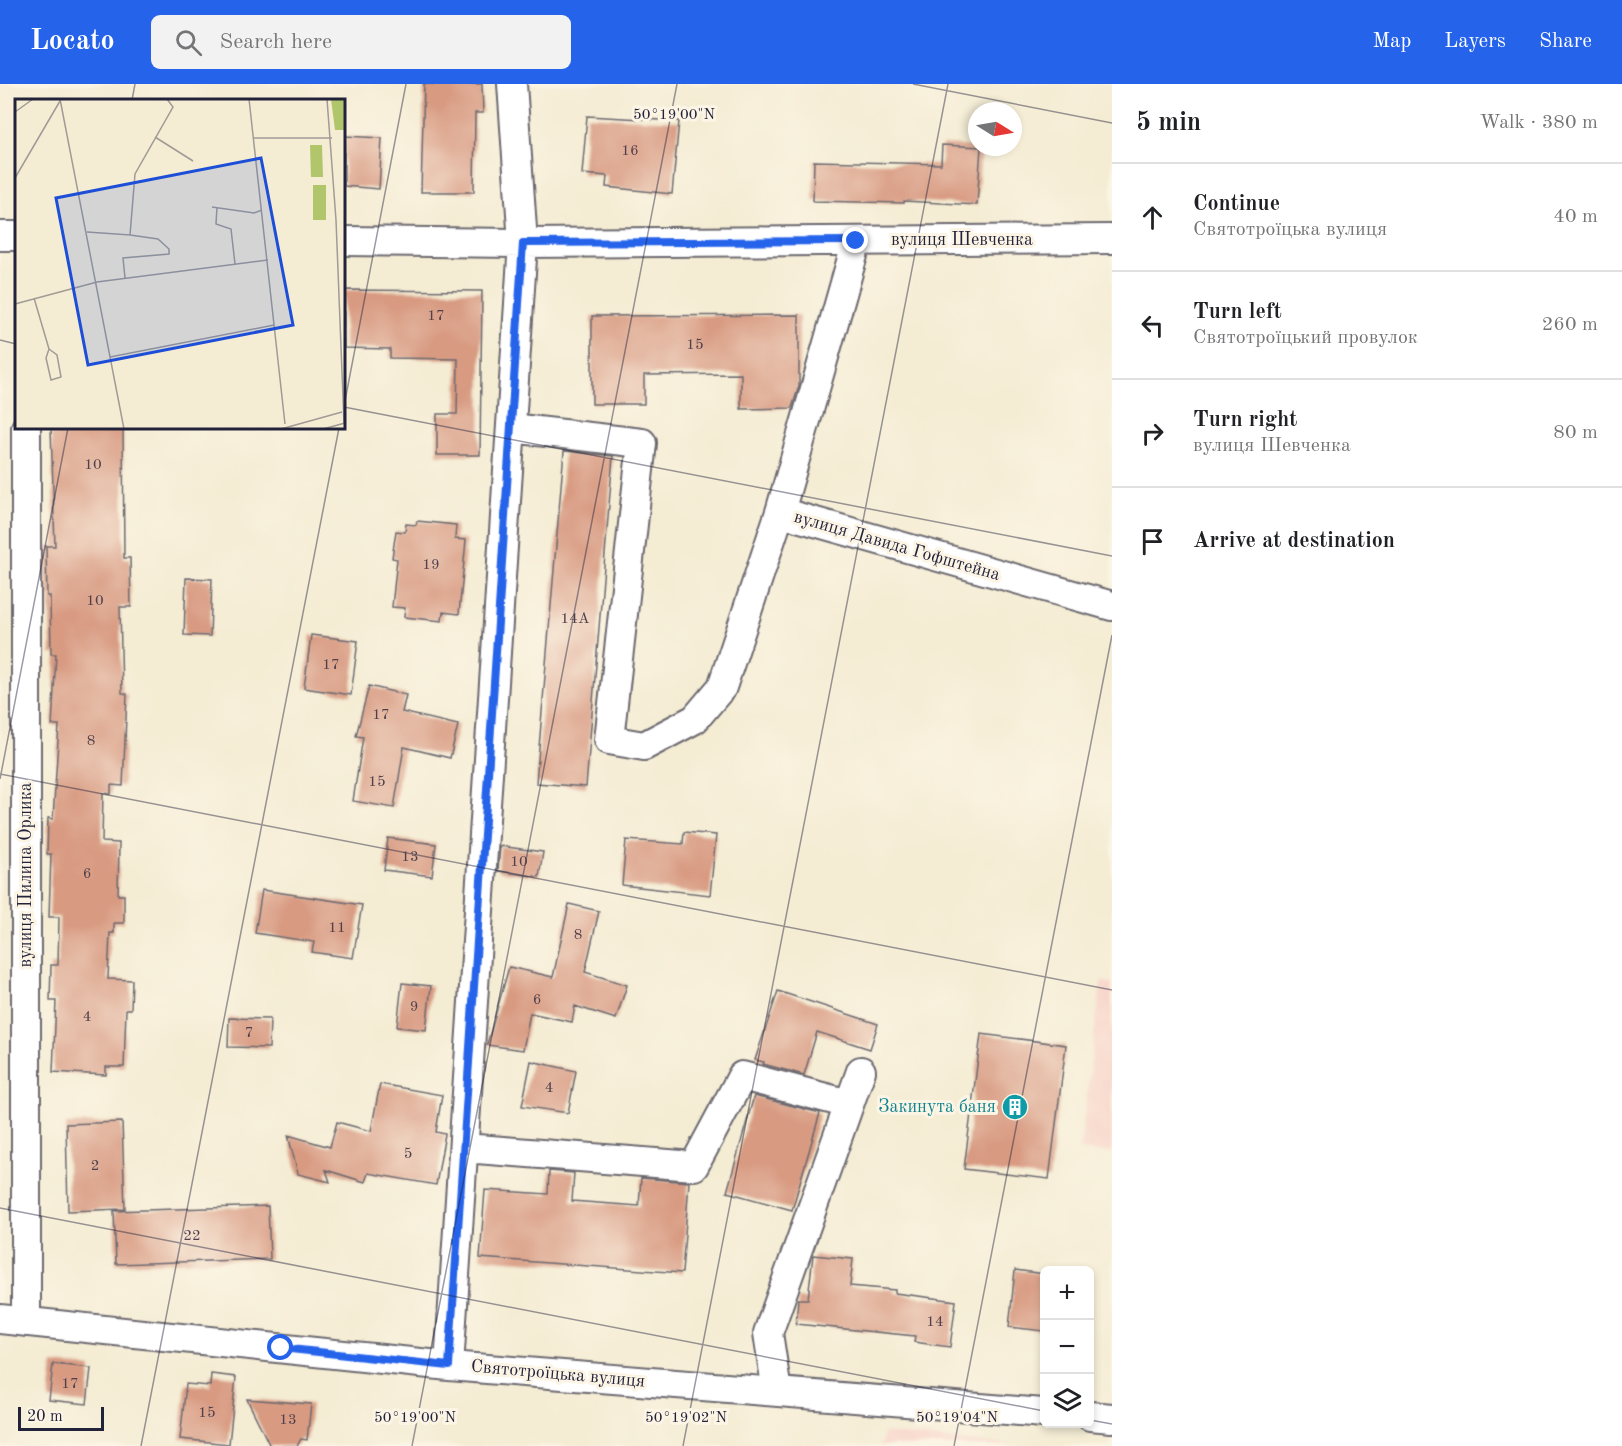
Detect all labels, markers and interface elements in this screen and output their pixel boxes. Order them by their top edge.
search box [151,15,571,69]
icon: search [172,26,205,59]
text: Locato [30,28,115,56]
text: Search here [220,31,332,53]
text: Map [1372,31,1411,52]
text: Layers [1444,31,1506,52]
text: Share [1539,31,1592,52]
inset map [15,99,345,429]
north arrow [968,102,1022,156]
text: 50°19'00"N [633,108,715,123]
text: 5 min [1136,110,1201,136]
text: Walk · 380 m [1479,113,1598,133]
house number: 16 [621,144,639,159]
text: Continue [1193,193,1280,215]
icon: ahead [1136,201,1169,234]
text: 40 m [1553,207,1598,227]
text: Святотроїцька вулиця [1193,220,1387,240]
route end [842,227,868,253]
street label: вулиця Шевченка [891,231,1033,249]
text: Turn left [1193,301,1282,323]
house number: 17 [427,309,445,324]
icon: left [1136,309,1169,342]
text: 260 m [1542,315,1598,335]
text: Святотроїцький провулок [1193,328,1418,348]
house number: 15 [686,338,704,353]
text: Turn right [1193,409,1297,431]
icon: right [1136,417,1169,450]
text: 80 m [1553,423,1598,443]
text: вулиця Шевченка [1193,436,1351,456]
house number: 10 [84,458,102,473]
street label: вулиця Давида Гофштейна [792,508,1002,585]
icon: arrive [1136,525,1169,558]
text: Arrive at destination [1193,530,1395,552]
house number: 19 [422,558,440,573]
house number: 10 [86,594,104,609]
house number: 14А [561,612,590,627]
house number: 17 [322,658,340,673]
house number: 17 [372,708,390,723]
house number: 8 [87,734,95,749]
house number: 15 [368,775,386,790]
street label: вулиця Пилипа Орлика [17,782,35,968]
house number: 13 [401,850,419,865]
house number: 10 [510,855,528,870]
house number: 6 [83,867,91,882]
house number: 11 [328,921,346,936]
house number: 8 [574,928,582,943]
house number: 6 [533,993,541,1008]
house number: 9 [410,1000,418,1015]
house number: 4 [83,1010,91,1025]
house number: 7 [245,1026,253,1041]
house number: 4 [545,1081,553,1096]
building icon: Закинута баня [1000,1092,1030,1122]
place label: Закинута баня [878,1098,996,1116]
house number: 5 [404,1147,412,1162]
house number: 2 [91,1159,99,1174]
house number: 22 [183,1229,201,1244]
map controls [1040,1266,1094,1428]
button: + [1040,1266,1094,1320]
house number: 14 [926,1315,944,1330]
button: − [1040,1320,1094,1374]
route start [267,1334,293,1360]
street label: Святотроїцька вулиця [470,1357,646,1391]
button: layers [1040,1374,1094,1428]
house number: 17 [61,1377,79,1392]
scale bar [18,1404,104,1432]
house number: 15 [198,1406,216,1421]
text: 20 m [27,1409,63,1425]
text: 50°19'00"N [374,1411,456,1426]
text: 50°19'02"N [645,1411,727,1426]
text: 50°19'04"N [916,1411,998,1426]
house number: 13 [279,1413,297,1428]

